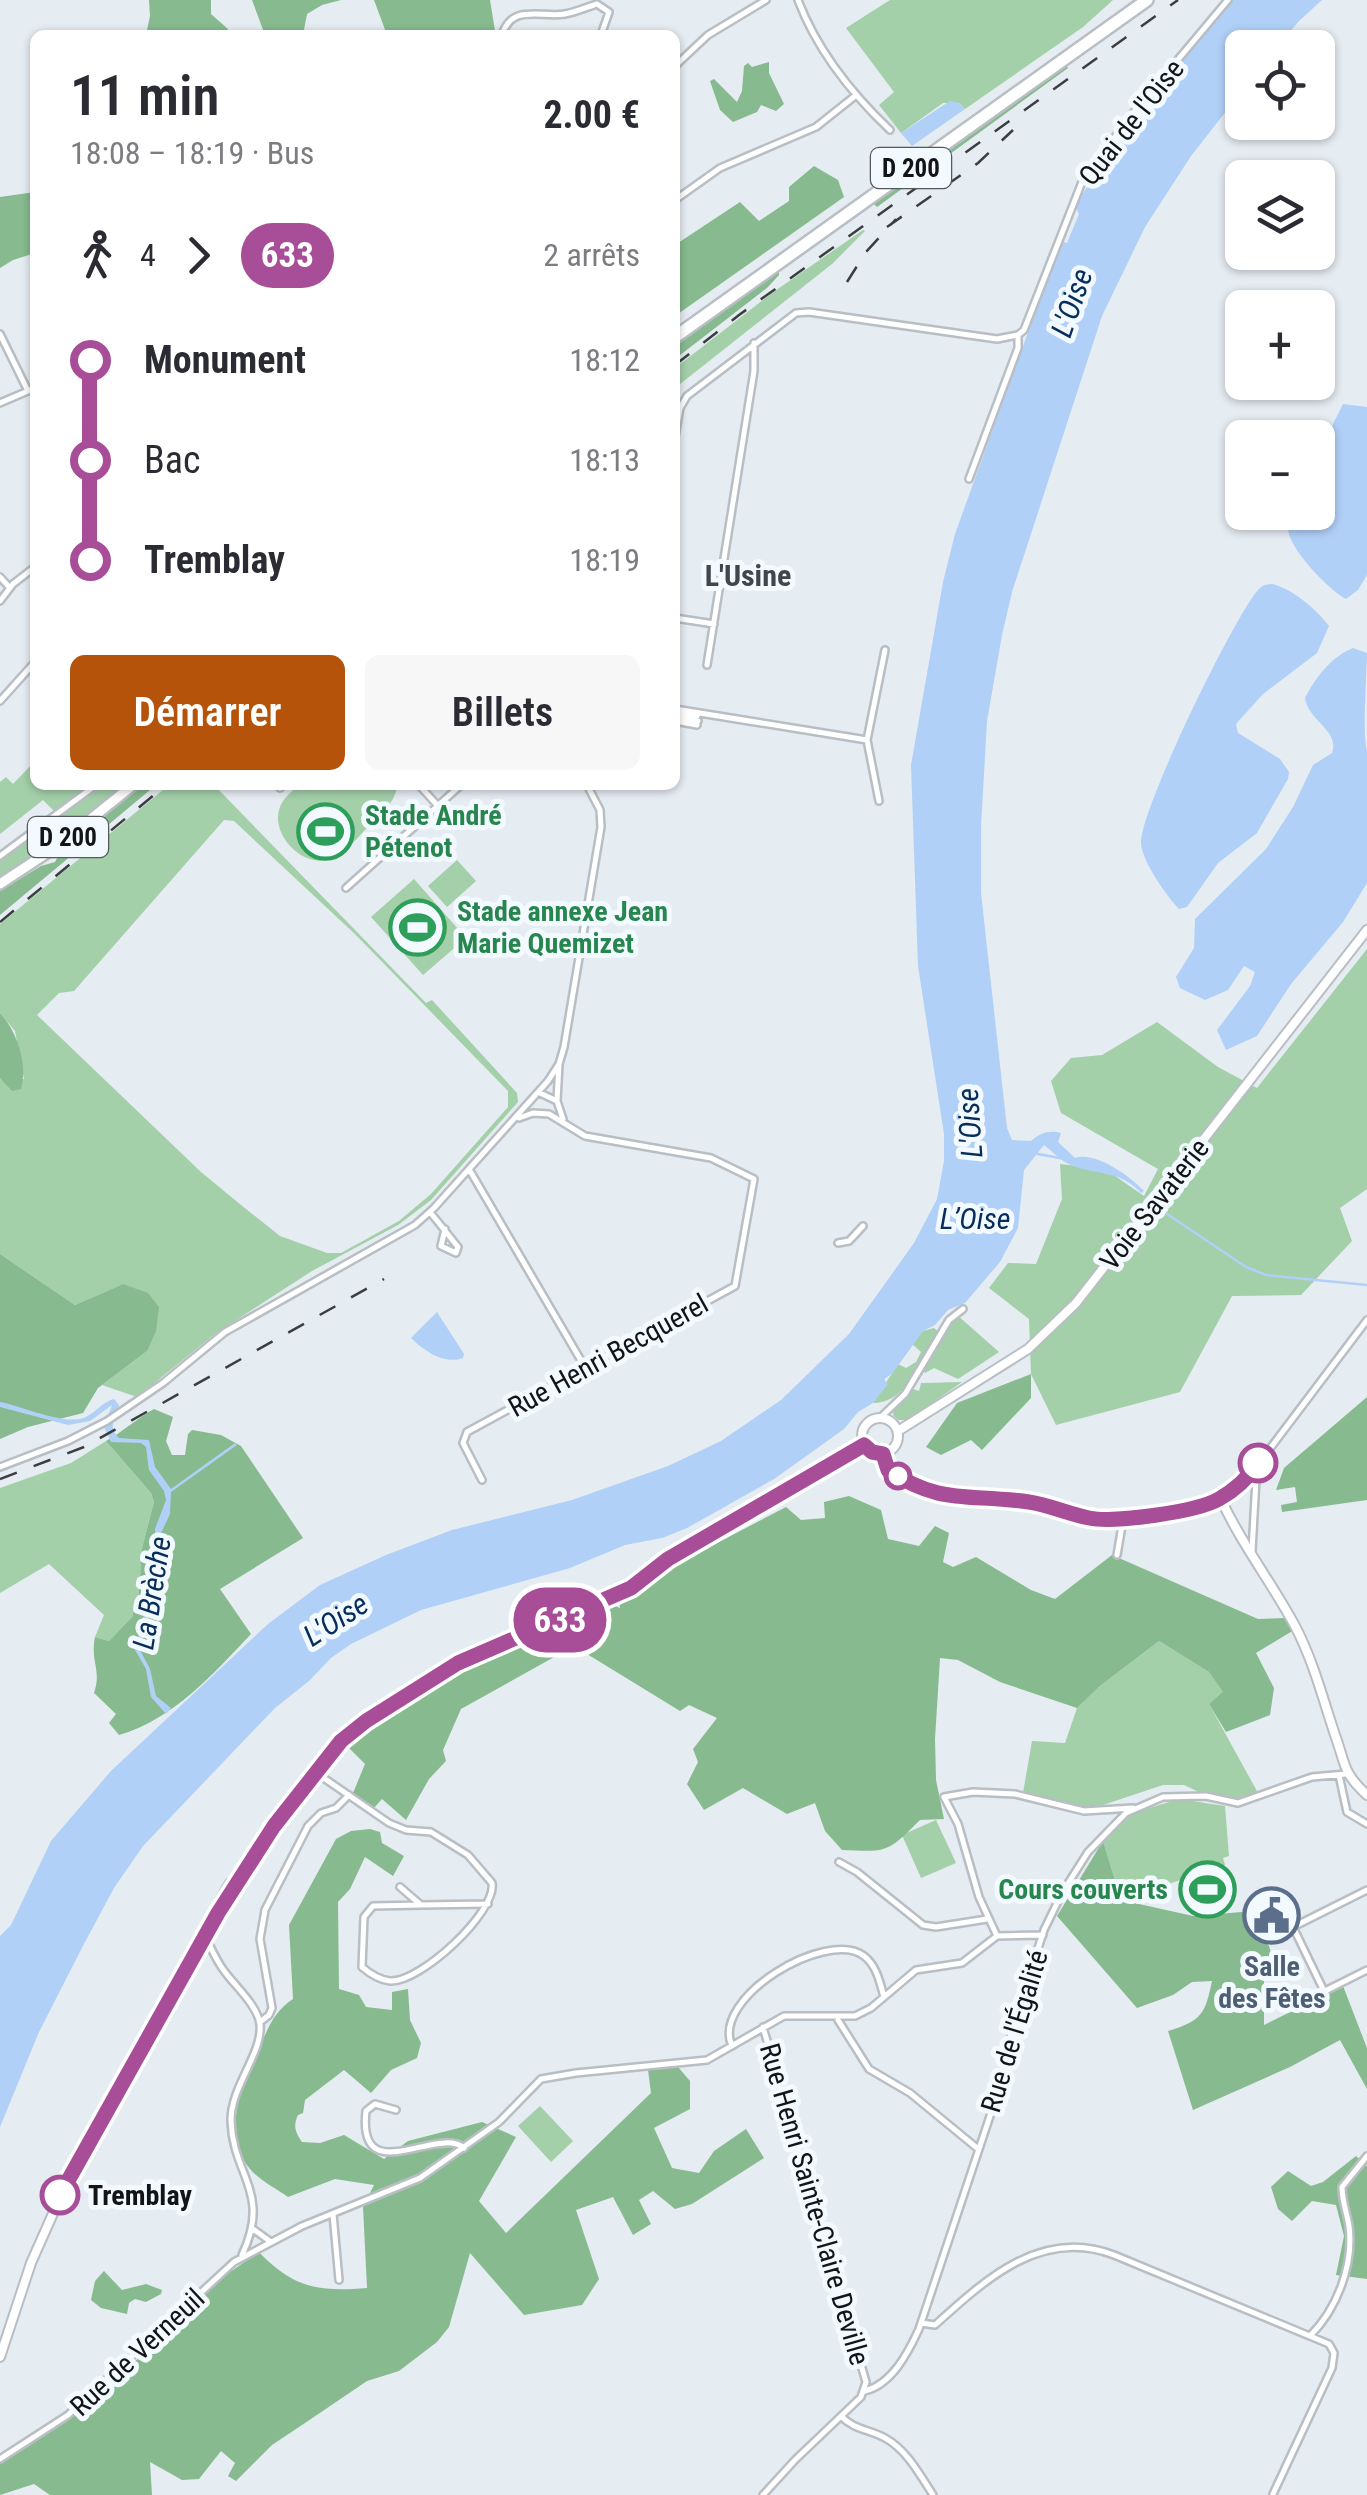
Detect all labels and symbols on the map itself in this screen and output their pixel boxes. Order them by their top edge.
street label: Quai de l'Oise [1072,53,1191,192]
road number: D 200 [871,148,951,188]
water label: L'Oise [1044,264,1099,342]
district label: L'Usine [705,558,791,593]
place label: Stade André Pétenot [365,799,502,864]
sports icon: Stade André Pétenot [296,801,356,861]
road number: D 200 [28,817,108,857]
place label: Stade annexe Jean Marie Quemizet [457,895,668,960]
sports icon: Stade annexe Jean Marie Quemizet [388,897,448,957]
water label: L'Oise [950,1087,989,1159]
street label: Voie Savaterie [1093,1132,1216,1277]
water label: L’Oise [940,1201,1010,1236]
street label: Rue Henri Becquerel [503,1287,714,1424]
unlabelled marker [1239,1444,1277,1482]
unlabelled marker [885,1463,911,1489]
water label: La Brèche [125,1534,178,1652]
water label: L'Oise [297,1586,375,1653]
line badge: 633 [502,1588,618,1652]
sports icon: Cours couverts [1177,1859,1237,1919]
place label: Cours couverts [998,1873,1168,1906]
public building icon: Salle des Fêtes [1242,1885,1302,1945]
street label: Rue de l'Égalité [974,1946,1055,2116]
place label: Salle des Fêtes [1218,1950,1326,2015]
street label: Rue Henri Sainte-Claire Deville [753,2040,876,2369]
marker: Tremblay [41,2176,79,2214]
place label: Tremblay [88,2179,192,2212]
street label: Rue de Verneuil [63,2282,211,2423]

